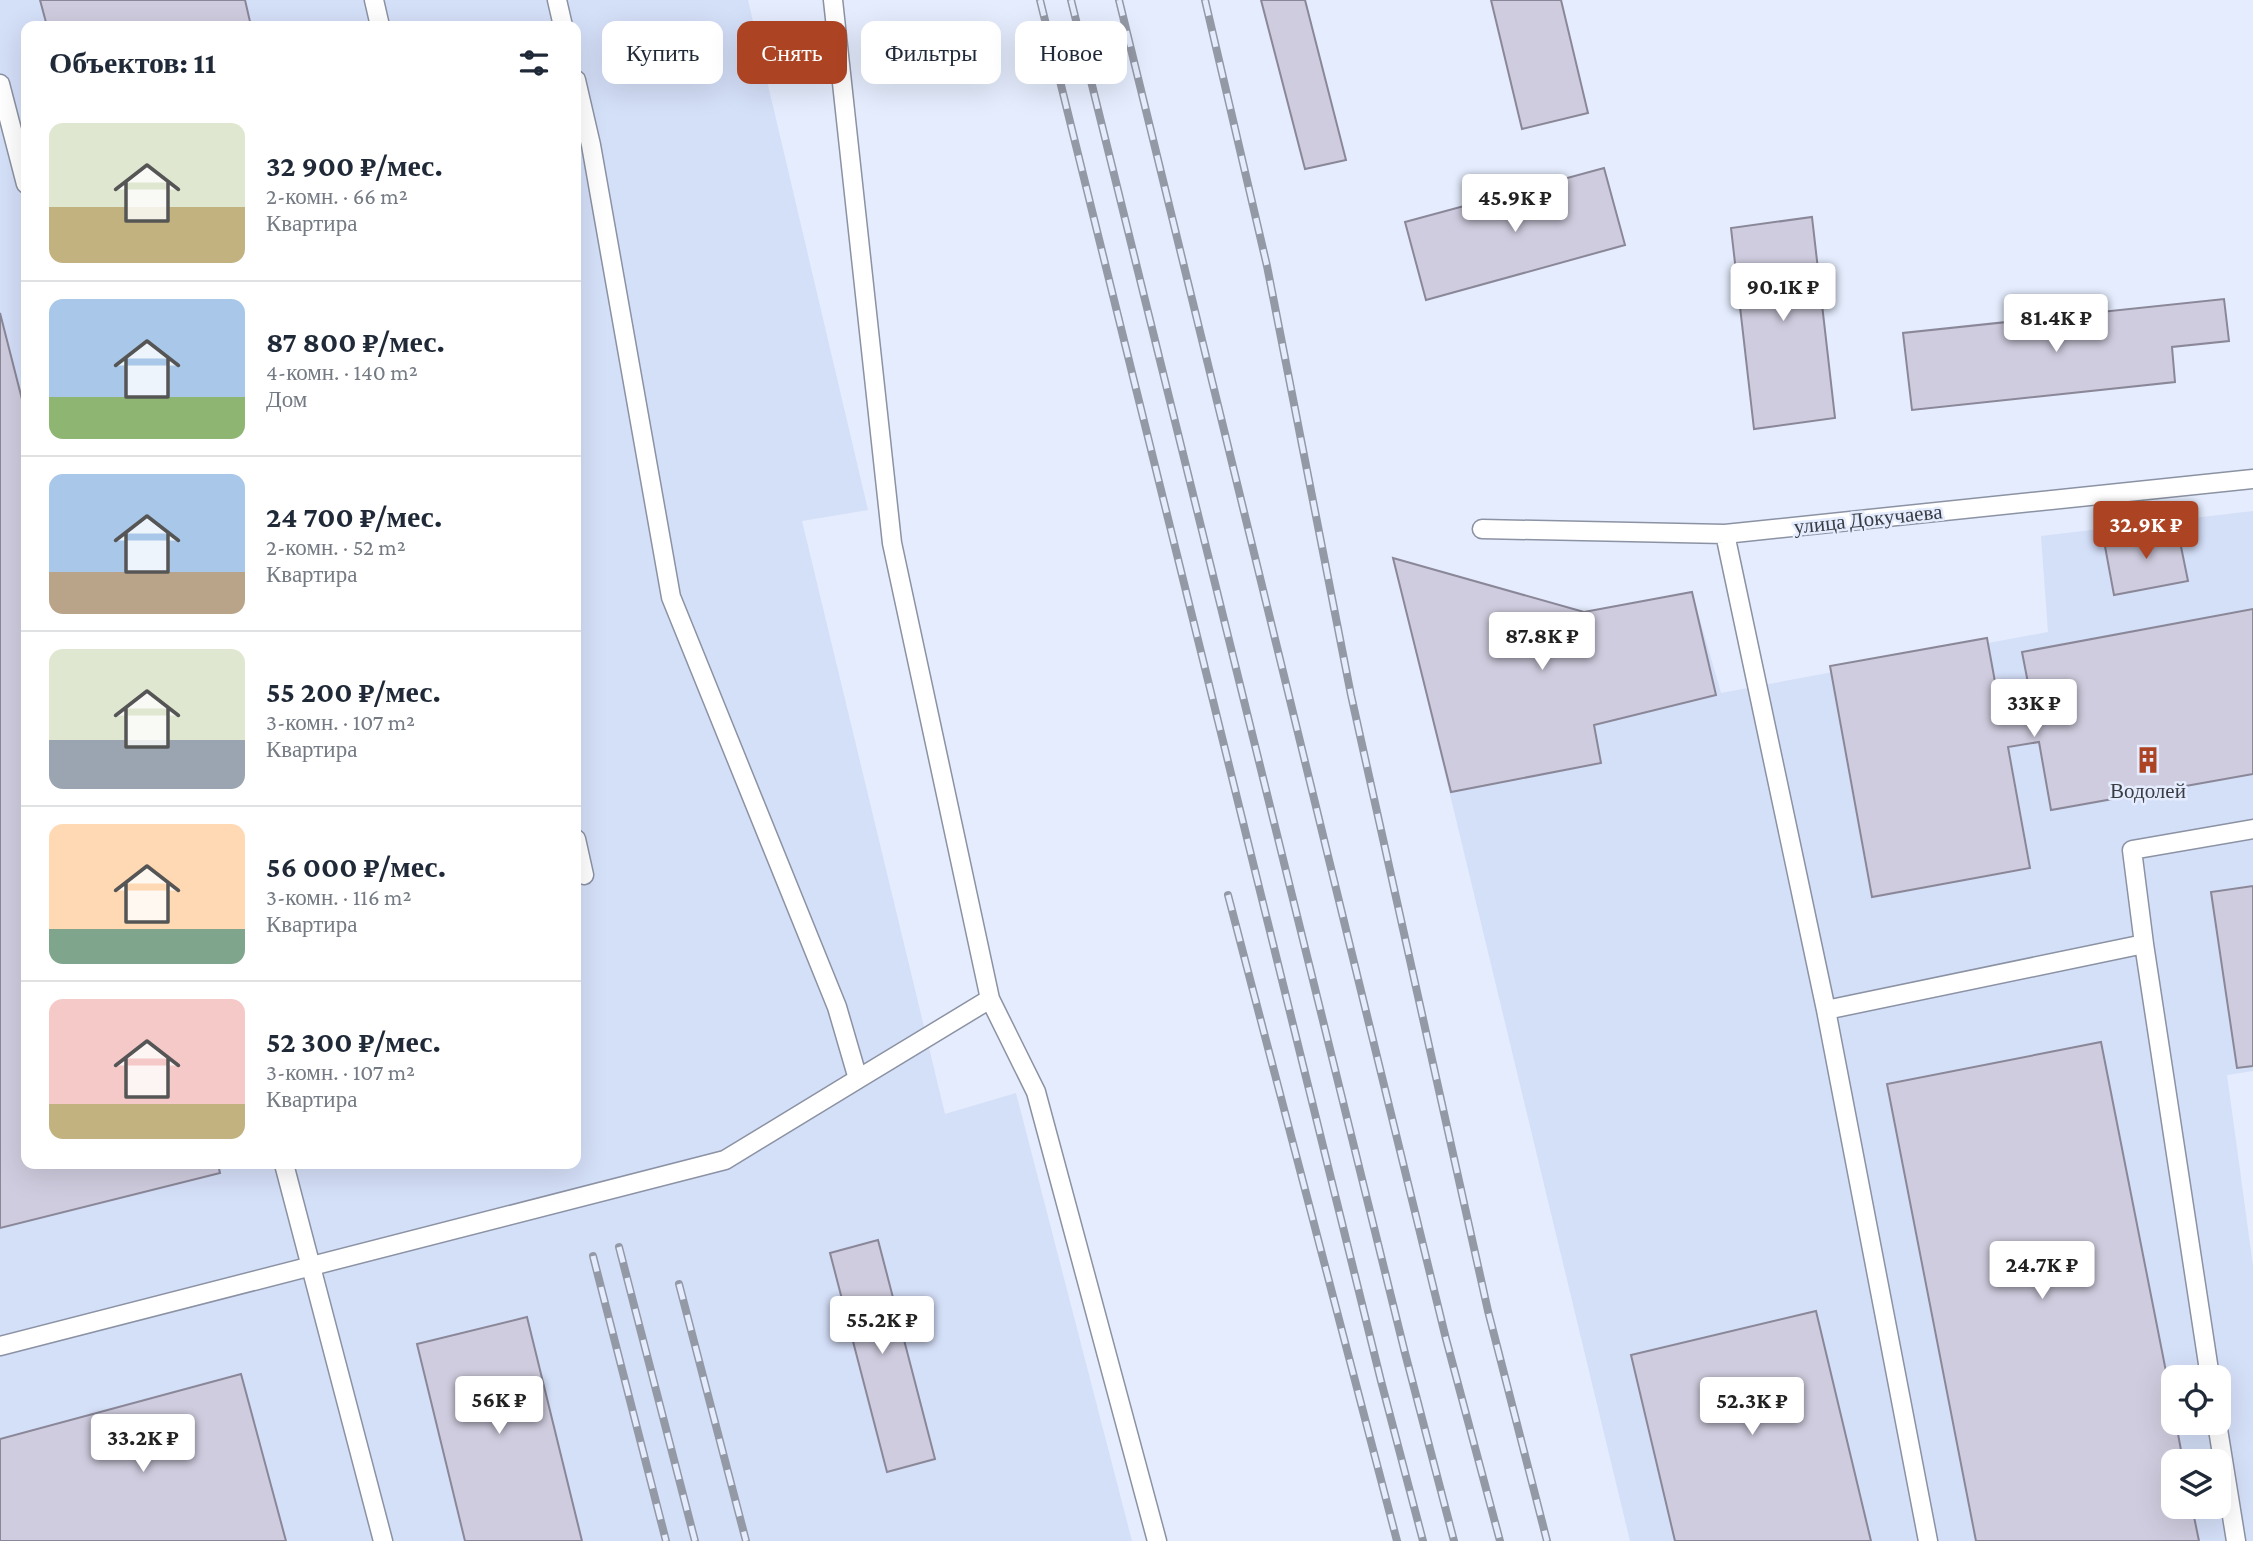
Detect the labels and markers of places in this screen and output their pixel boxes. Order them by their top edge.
pin: 45.9K ₽ [1450,174,1580,234]
pin: 90.1K ₽ [1718,264,1848,323]
pin: 81.4K ₽ [1991,294,2121,354]
pin: 32.9K ₽ [2081,502,2211,561]
pin: 87.8K ₽ [1477,612,1607,672]
pin: 33K ₽ [1985,680,2083,739]
building icon: Водолей [2133,745,2163,775]
place label: Водолей [2110,779,2186,803]
pin: 24.7K ₽ [1977,1242,2107,1301]
pin: 55.2K ₽ [817,1296,947,1356]
pin: 56K ₽ [450,1376,548,1436]
pin: 52.3K ₽ [1687,1378,1817,1437]
pin: 33.2K ₽ [78,1414,208,1474]

